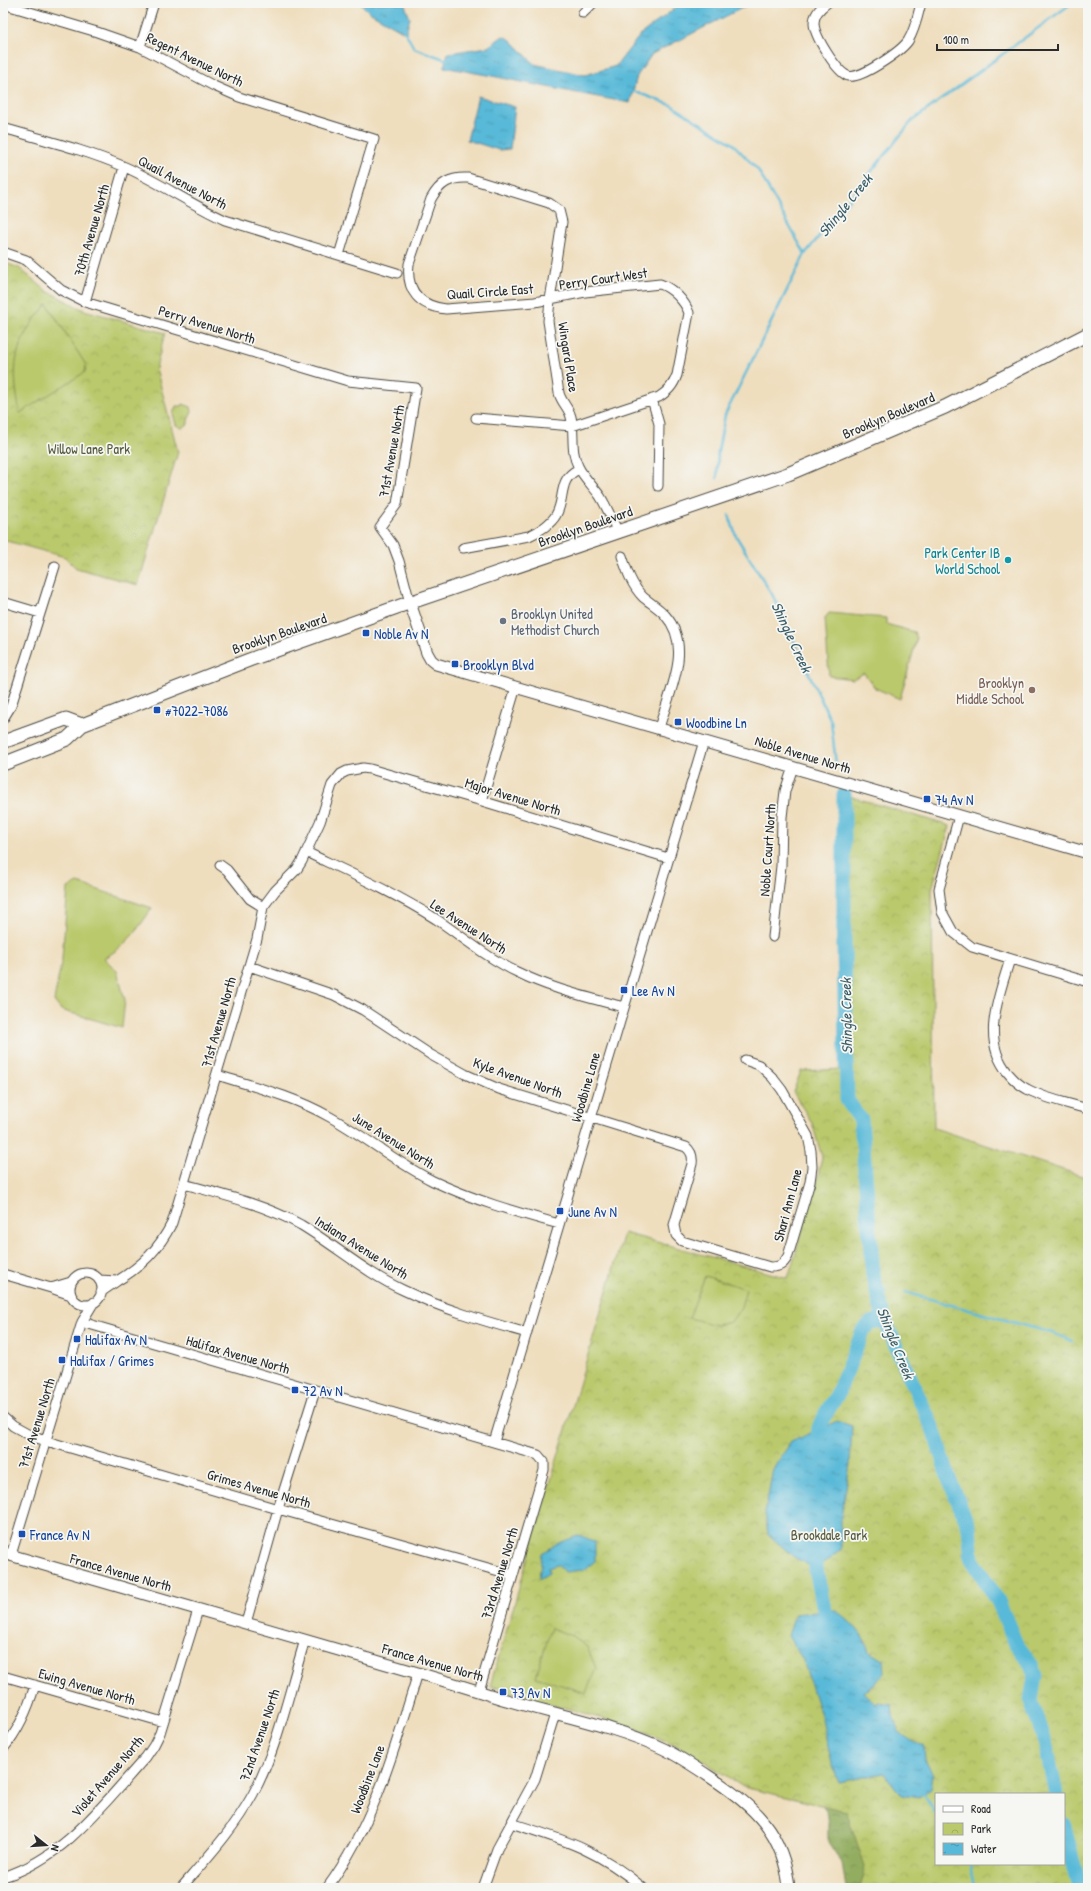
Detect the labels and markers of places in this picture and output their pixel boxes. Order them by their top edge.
place label: Park Center IB World School [924,543,1000,578]
marker: Park Center IB World School [1003,555,1013,565]
place label: Brooklyn United Methodist Church [511,604,599,639]
marker: Brooklyn United Methodist Church [498,616,508,626]
place label: Noble Av N [374,624,428,643]
marker: Noble Av N [361,628,371,638]
place label: Brooklyn Blvd [463,655,534,675]
marker: Brooklyn Blvd [450,659,460,669]
place label: Brooklyn Middle School [956,673,1024,708]
marker: Brooklyn Middle School [1027,685,1037,695]
place label: #7022-7086 [165,701,229,720]
marker: #7022-7086 [152,705,162,715]
place label: Woodbine Ln [686,713,747,732]
marker: Woodbine Ln [673,717,683,727]
place label: 74 Av N [935,790,974,809]
marker: 74 Av N [922,794,932,804]
place label: Lee Av N [632,981,675,1000]
marker: Lee Av N [619,985,629,995]
place label: June Av N [568,1202,617,1221]
marker: June Av N [555,1206,565,1216]
place label: Halifax Av N [85,1330,147,1349]
marker: Halifax Av N [72,1334,82,1344]
place label: Halifax / Grimes [70,1351,154,1370]
marker: Halifax / Grimes [57,1355,67,1365]
place label: 72 Av N [303,1381,343,1400]
marker: 72 Av N [290,1385,300,1395]
place label: France Av N [29,1525,90,1544]
marker: France Av N [17,1529,27,1539]
place label: 73 Av N [511,1683,551,1702]
marker: 73 Av N [498,1687,508,1697]

